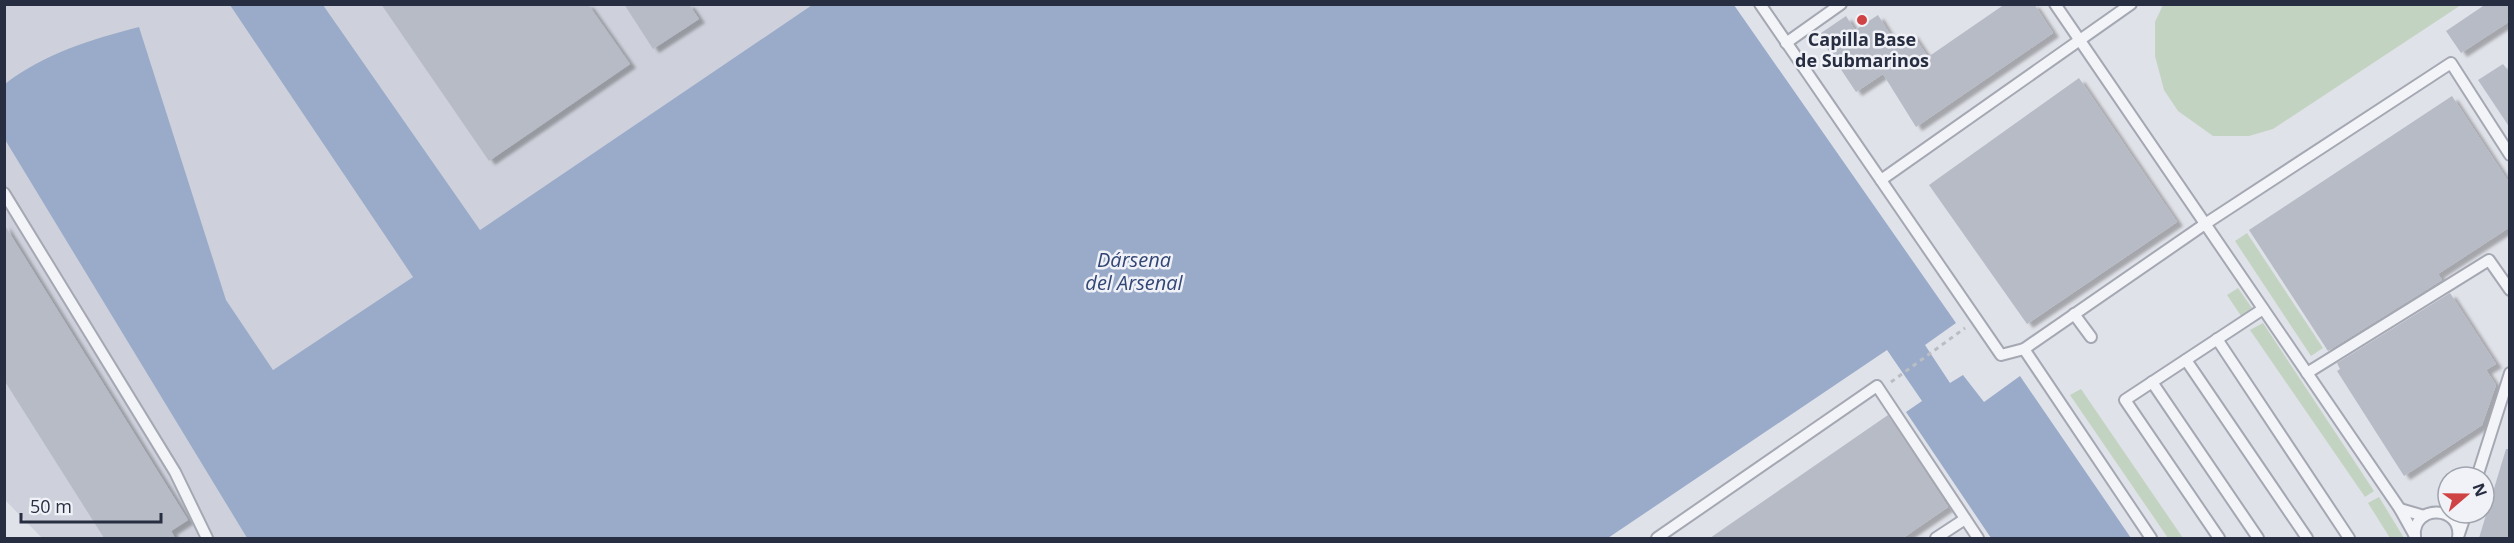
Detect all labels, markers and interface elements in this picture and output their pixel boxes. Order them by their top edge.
marker: Capilla Base de Submarinos [1855,13,1869,27]
place label: Capilla Base de Submarinos [1795,27,1929,72]
water label: Dársena del Arsenal [1085,246,1184,296]
north arrow [2436,465,2496,525]
text: N [2468,480,2493,500]
scale bar [21,486,160,524]
text: 50 m [30,494,72,518]

